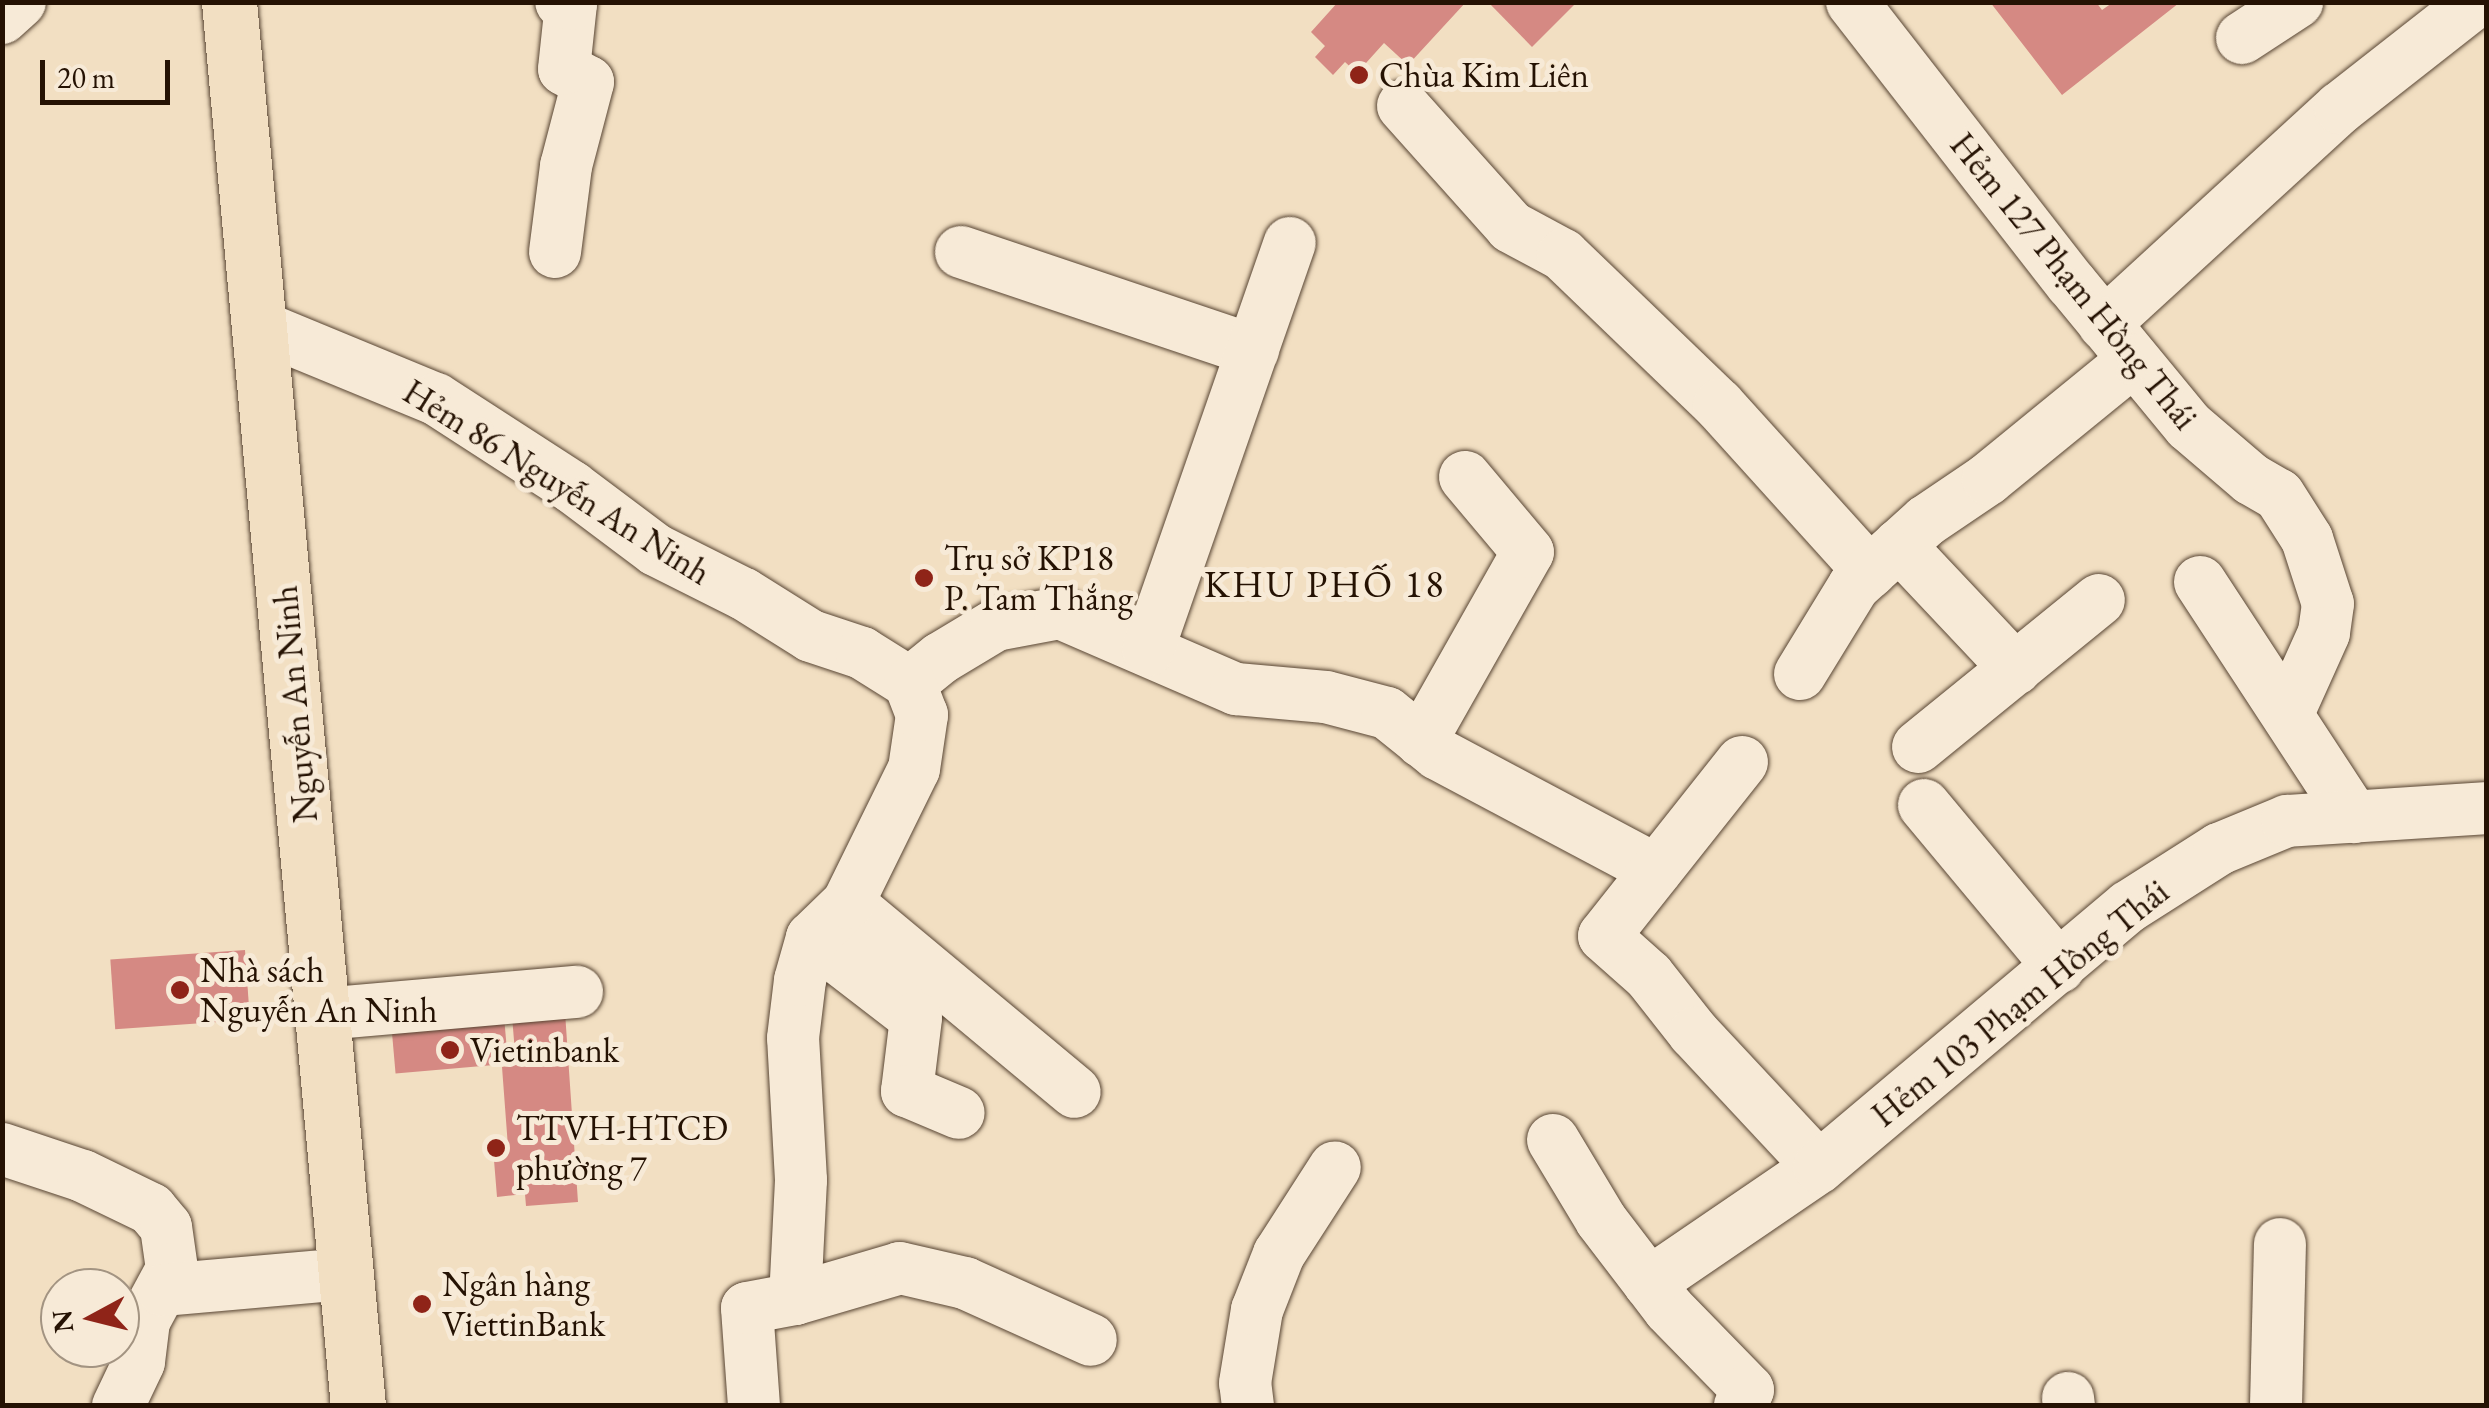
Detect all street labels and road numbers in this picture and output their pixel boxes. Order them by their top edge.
street label: Hẻm 127 Phạm Hồng Thái [1941,124,2207,438]
street label: Hẻm 86 Nguyễn An Ninh [396,370,718,594]
street label: Nguyễn An Ninh [264,584,326,824]
street label: Hẻm 103 Phạm Hồng Thái [1863,870,2177,1136]

